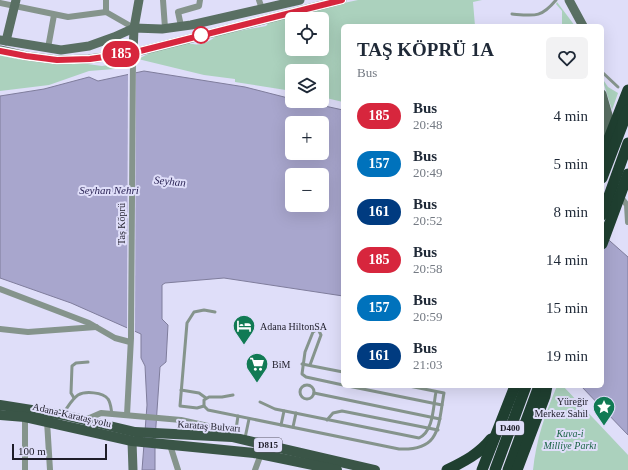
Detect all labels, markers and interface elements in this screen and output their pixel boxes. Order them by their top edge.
map controls [285,12,329,212]
button: locate [285,12,329,56]
unlabelled marker [192,26,210,44]
button: heart [546,37,588,79]
text: TAŞ KÖPRÜ 1A [357,39,494,60]
line badge: 185 [98,41,144,67]
text: 185 [111,46,132,61]
button: layers [285,64,329,108]
text: Bus [357,65,377,80]
text: Bus [413,100,437,116]
text: 185 [369,108,390,123]
text: 4 min [553,108,588,124]
button: + [285,116,329,160]
text: 20:48 [413,117,443,132]
text: Bus [413,148,437,164]
text: 157 [369,156,390,171]
text: 5 min [553,156,588,172]
text: 20:49 [413,165,443,180]
button: − [285,168,329,212]
water label: Seyhan [154,174,187,188]
water label: Seyhan Nehri [79,184,139,196]
text: Bus [413,196,437,212]
street label: Taș Köprü [116,203,127,245]
text: 161 [369,204,390,219]
text: 8 min [553,204,588,220]
text: 20:52 [413,213,443,228]
text: Bus [413,244,437,260]
text: 185 [369,252,390,267]
text: 14 min [546,252,588,268]
text: 20:58 [413,261,443,276]
text: Bus [413,292,437,308]
text: 157 [369,300,390,315]
text: 15 min [546,300,588,316]
text: 20:59 [413,309,443,324]
hotel icon: Adana HiltonSA [231,313,257,346]
place label: Adana HiltonSA [260,321,328,332]
text: Bus [413,340,437,356]
text: 161 [369,348,390,363]
text: 19 min [546,348,588,364]
supermarket icon: BiM [244,351,270,384]
text: 21:03 [413,357,443,372]
place label: BiM [272,359,290,370]
place icon: Yüreğir Merkez Sahil [591,394,617,427]
place label: Yüreğir Merkez Sahil [534,396,589,419]
street label: Adana-Karataş yolu [32,401,112,429]
street label: Karataş Bulvarı [177,418,241,434]
road number: D400 [496,421,524,435]
park label: Kuva-i Milliye Parkı [542,428,597,451]
road number: D815 [254,438,282,452]
scale bar [12,442,107,461]
text: 100 m [18,445,46,457]

